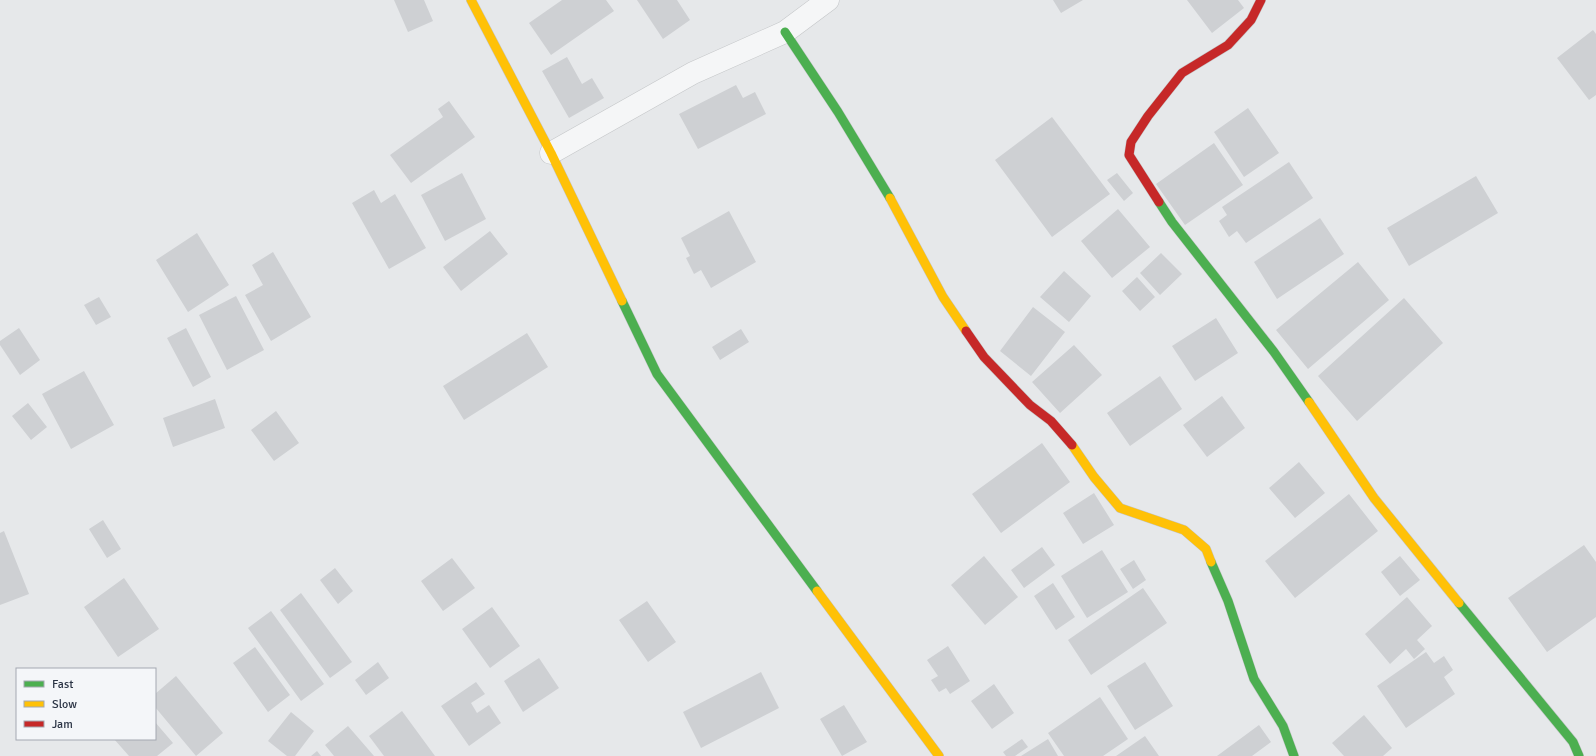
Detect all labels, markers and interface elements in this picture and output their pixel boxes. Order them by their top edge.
legend [16,668,156,740]
text: Fast [52,677,73,692]
text: Slow [52,697,77,712]
text: Jam [52,717,73,732]

